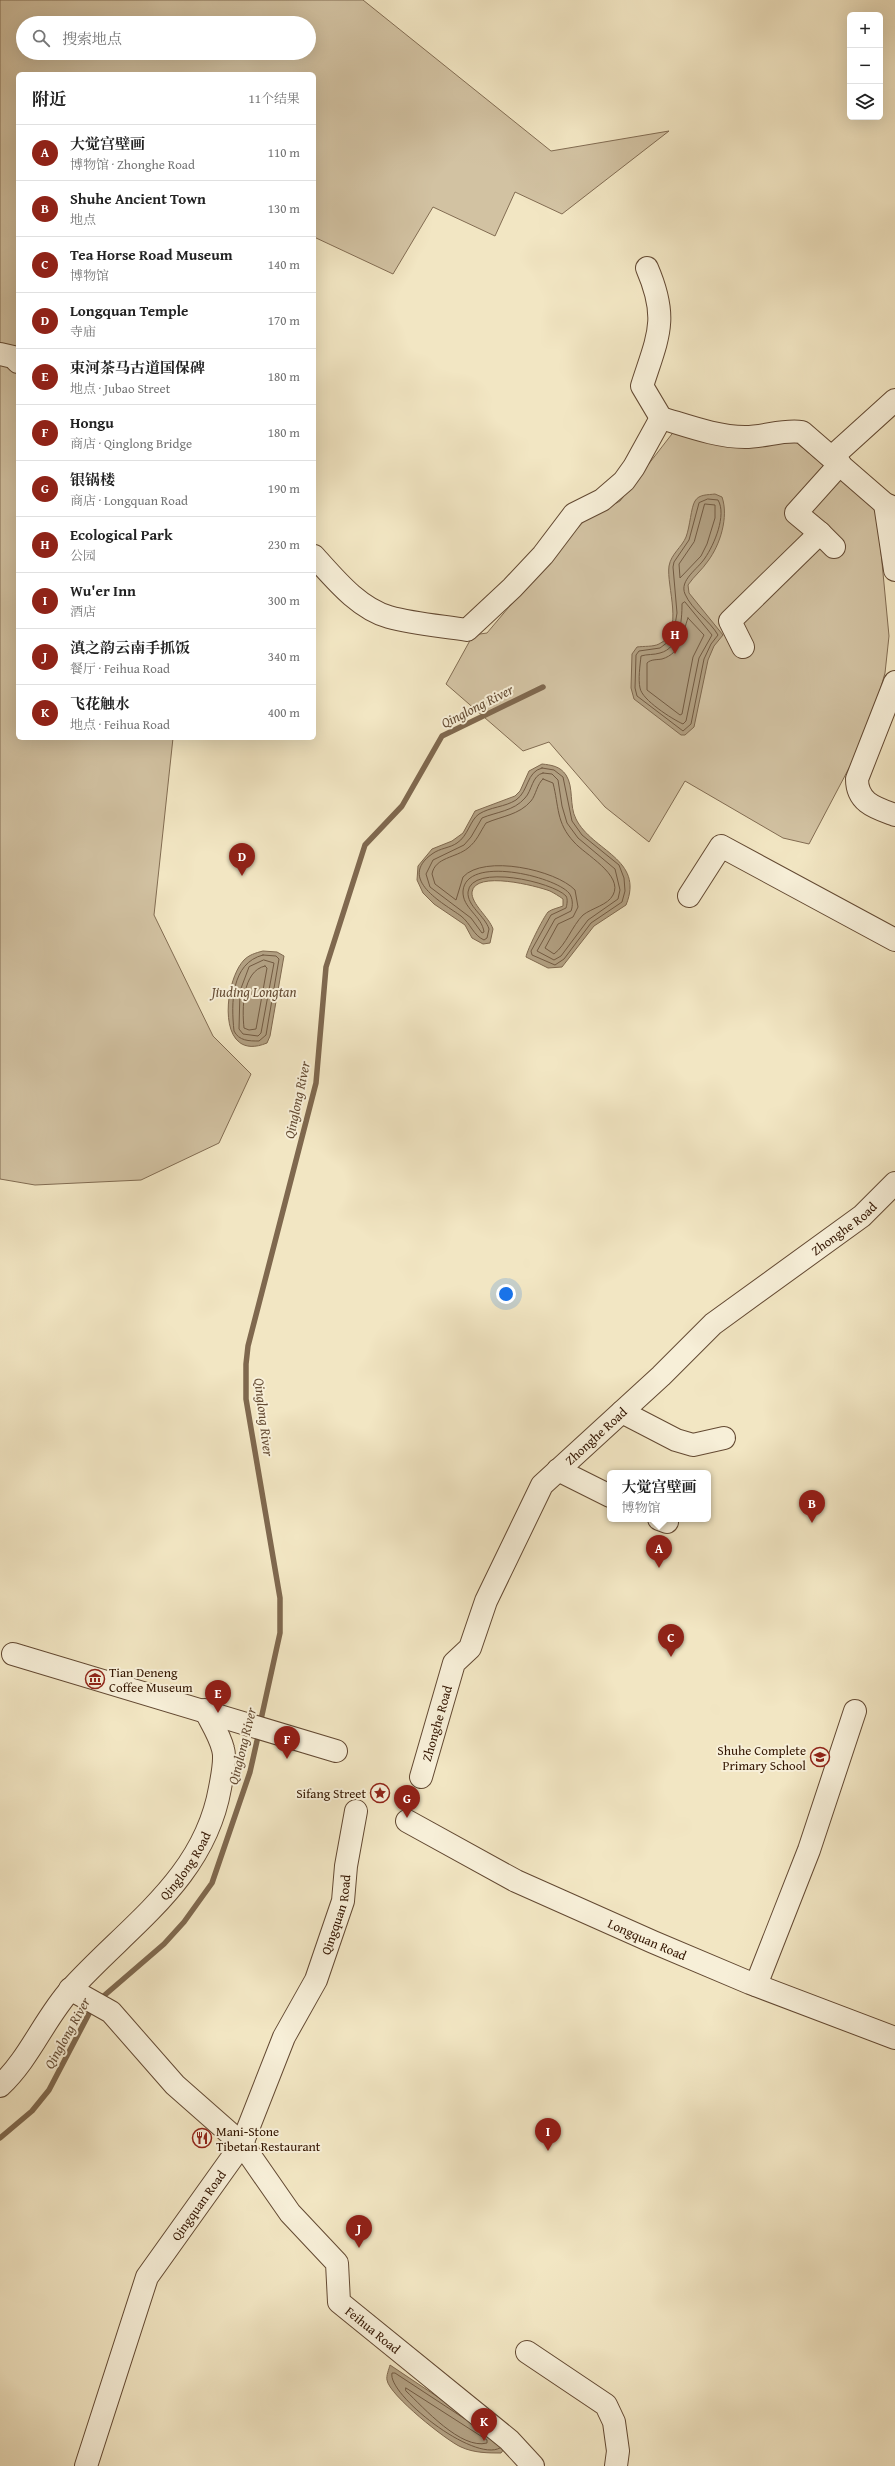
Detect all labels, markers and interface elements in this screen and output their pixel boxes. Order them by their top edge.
map controls [847,12,883,120]
button: + [847,12,883,48]
search box [16,16,316,60]
icon: search [30,27,52,49]
text: 搜索地点 [62,28,122,49]
button: − [847,48,883,84]
button: layers [847,84,883,120]
text: 附近 [32,86,66,111]
text: 11个结果 [248,89,300,108]
text: 大觉宫壁画 [70,133,145,154]
text: A [41,143,49,162]
text: 110 m [268,143,300,162]
text: 博物馆 · Zhonghe Road [70,155,195,174]
text: Shuhe Ancient Town [70,188,206,209]
text: B [41,199,49,218]
text: 130 m [268,199,300,218]
text: 地点 [70,210,96,229]
text: Tea Horse Road Museum [70,244,233,265]
text: C [41,255,49,274]
text: 140 m [268,255,300,274]
text: 博物馆 [70,266,109,285]
text: Longquan Temple [70,300,188,321]
text: D [41,311,49,330]
text: 170 m [268,311,300,330]
text: 寺庙 [70,322,96,341]
text: 束河茶马古道国保碑 [70,357,205,378]
text: E [42,367,48,386]
text: 180 m [268,367,300,386]
text: 地点 · Jubao Street [70,379,170,398]
text: Hongu [70,412,114,433]
text: F [42,423,48,442]
text: 180 m [268,423,300,442]
text: 商店 · Qinglong Bridge [70,434,192,453]
text: 银锅楼 [70,469,115,490]
text: G [41,479,49,498]
text: 190 m [268,479,300,498]
text: 商店 · Longquan Road [70,491,188,510]
text: Ecological Park [70,524,173,545]
text: H [40,535,50,554]
text: 230 m [268,535,300,554]
text: 公园 [70,546,96,565]
text: Wu'er Inn [70,580,136,601]
text: I [43,591,47,610]
text: 300 m [268,591,300,610]
text: 酒店 [70,602,96,621]
pin: H [662,621,688,654]
text: 滇之韵云南手抓饭 [70,637,190,658]
text: J [43,647,47,666]
text: 340 m [268,647,300,666]
text: 餐厅 · Feihua Road [70,659,170,678]
water label: Qinglong River [437,679,517,733]
text: 飞花触水 [70,693,130,714]
text: K [41,703,49,722]
text: 400 m [268,703,300,722]
text: 地点 · Feihua Road [70,715,170,734]
pin: D [229,843,255,876]
water label: Jiuding Longtan [209,982,297,1002]
water label: Qinglong River [279,1059,315,1141]
street label: Zhonghe Road [807,1198,881,1260]
your location [496,1284,516,1304]
water label: Qinglong River [249,1377,279,1458]
street label: Zhonghe Road [561,1403,631,1470]
popup [607,1470,711,1522]
text: 大觉宫壁画 [621,1476,697,1497]
pin: B [799,1490,825,1523]
text: 博物馆 [621,1498,661,1517]
pin: A [646,1535,672,1568]
pin: C [658,1624,684,1657]
place label: Tian Deneng Coffee Museum [109,1663,193,1697]
museum icon: Tian Deneng Coffee Museum [84,1668,106,1690]
pin: E [205,1680,231,1713]
street label: Zhonghe Road [417,1683,457,1764]
water label: Qinglong River [223,1705,261,1787]
pin: F [274,1726,300,1759]
place label: Shuhe Complete Primary School [717,1741,806,1775]
school or university icon: Shuhe Complete Primary School [809,1746,831,1768]
place icon: Sifang Street [369,1782,391,1804]
place label: Sifang Street [296,1784,366,1803]
pin: G [394,1785,420,1818]
street label: Qinglong Road [155,1828,216,1904]
street label: Qingquan Road [316,1874,355,1957]
street label: Longquan Road [605,1914,689,1965]
water label: Qinglong River [39,1993,95,2072]
pin: I [535,2118,561,2151]
place label: Mani-Stone Tibetan Restaurant [216,2122,321,2156]
restaurant icon: Mani-Stone Tibetan Restaurant [191,2127,213,2149]
street label: Qingquan Road [167,2166,231,2245]
pin: J [346,2215,372,2248]
street label: Feihua Road [341,2302,405,2358]
pin: K [471,2408,497,2441]

